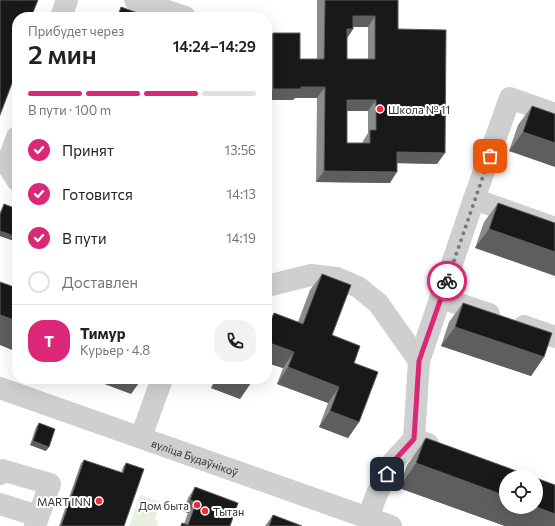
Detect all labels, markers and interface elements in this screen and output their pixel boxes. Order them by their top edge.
text: Прибудет через [28,23,124,39]
text: 14:24–14:29 [173,37,256,55]
text: 2 мин [28,38,97,69]
text: В пути · 100 m [28,102,111,118]
place label: Школа № 11 [388,103,450,116]
marker: Школа № 11 [375,104,385,114]
icon: check [28,139,50,161]
pin [473,139,507,173]
text: Принят [62,141,114,159]
text: 13:56 [225,142,256,158]
icon: bag [479,145,501,167]
icon: check [28,183,50,205]
text: Готовится [62,185,133,203]
text: 14:13 [227,186,256,202]
icon: check [28,227,50,249]
text: В пути [62,229,107,247]
text: 14:19 [226,230,256,246]
courier [427,261,467,301]
icon: bike [436,270,458,292]
text: Доставлен [62,273,138,291]
button: phone [214,320,256,362]
text: Тимур [80,324,125,342]
text: Т [44,332,54,350]
text: Курьер · 4.8 [80,342,150,358]
street label: вуліца Будаўнікоў [150,436,241,478]
pin [370,457,404,491]
icon: home [376,463,398,485]
map controls [499,470,543,514]
button: locate [499,470,543,514]
place label: MART INN [37,495,91,508]
marker: MART INN [94,496,104,506]
place label: Дом быта [138,499,189,512]
marker: Дом быта [192,500,202,510]
place label: Тытан [213,505,244,518]
marker: Тытан [200,506,210,516]

